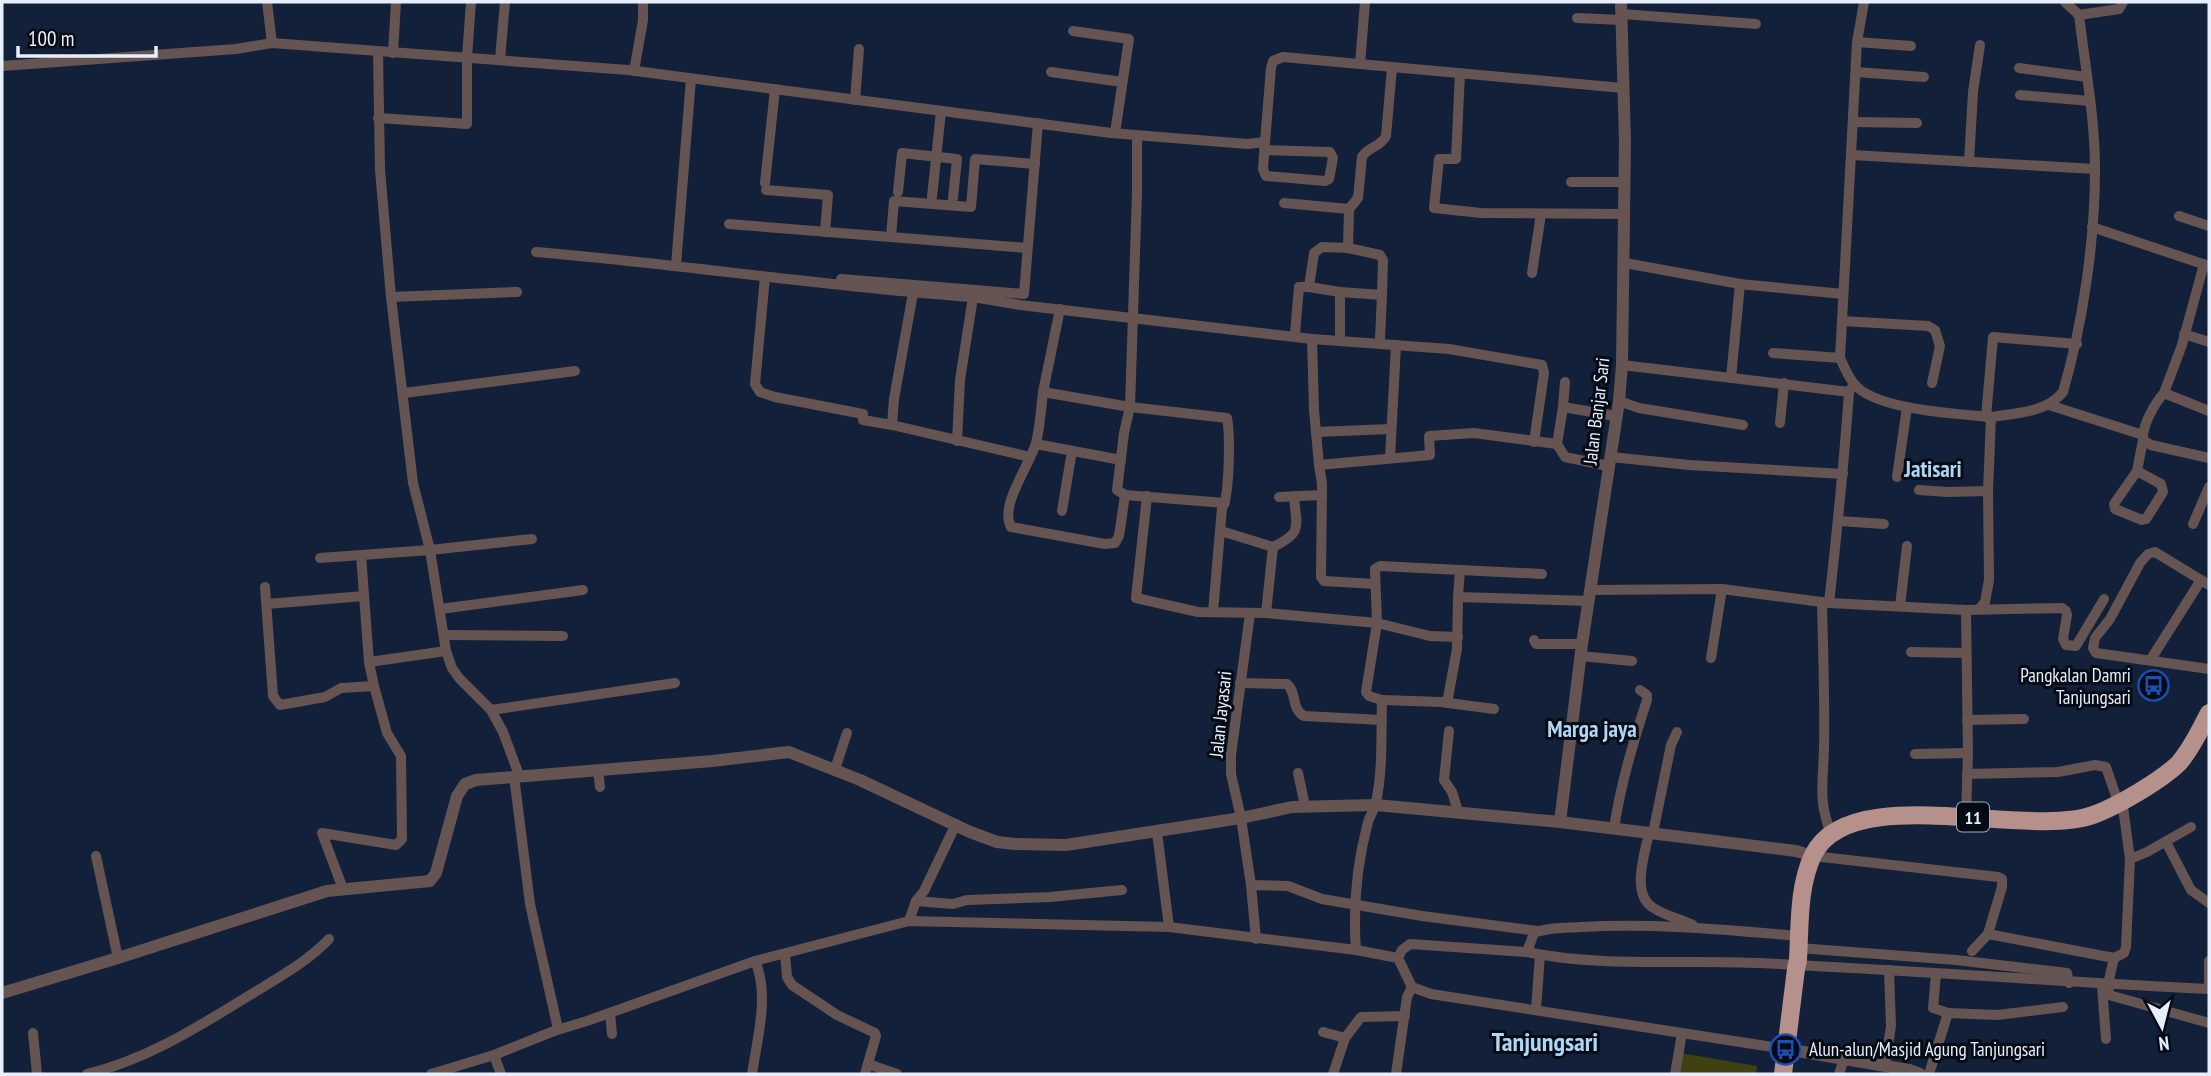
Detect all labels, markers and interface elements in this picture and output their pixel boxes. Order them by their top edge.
scale bar [18,14,156,58]
text: 100 m [28,25,74,52]
street label: Jalan Banjar Sari [1577,356,1614,467]
district label: Jatisari [1903,454,1962,483]
place label: Pangkalan Damri Tanjungsari [2020,663,2131,709]
bus stop icon: Pangkalan Damri Tanjungsari [2137,669,2171,703]
street label: Jalan Jayasari [1203,670,1236,759]
district label: Marga jaya [1547,714,1637,743]
road number: 11 [1957,802,1989,832]
north arrow [2127,992,2197,1062]
district label: Tanjungsari [1492,1025,1598,1058]
text: N [2158,1031,2171,1056]
bus stop icon: Alun-alun/Masjid Agung Tanjungsari [1769,1032,1803,1066]
place label: Alun-alun/Masjid Agung Tanjungsari [1809,1037,2045,1061]

